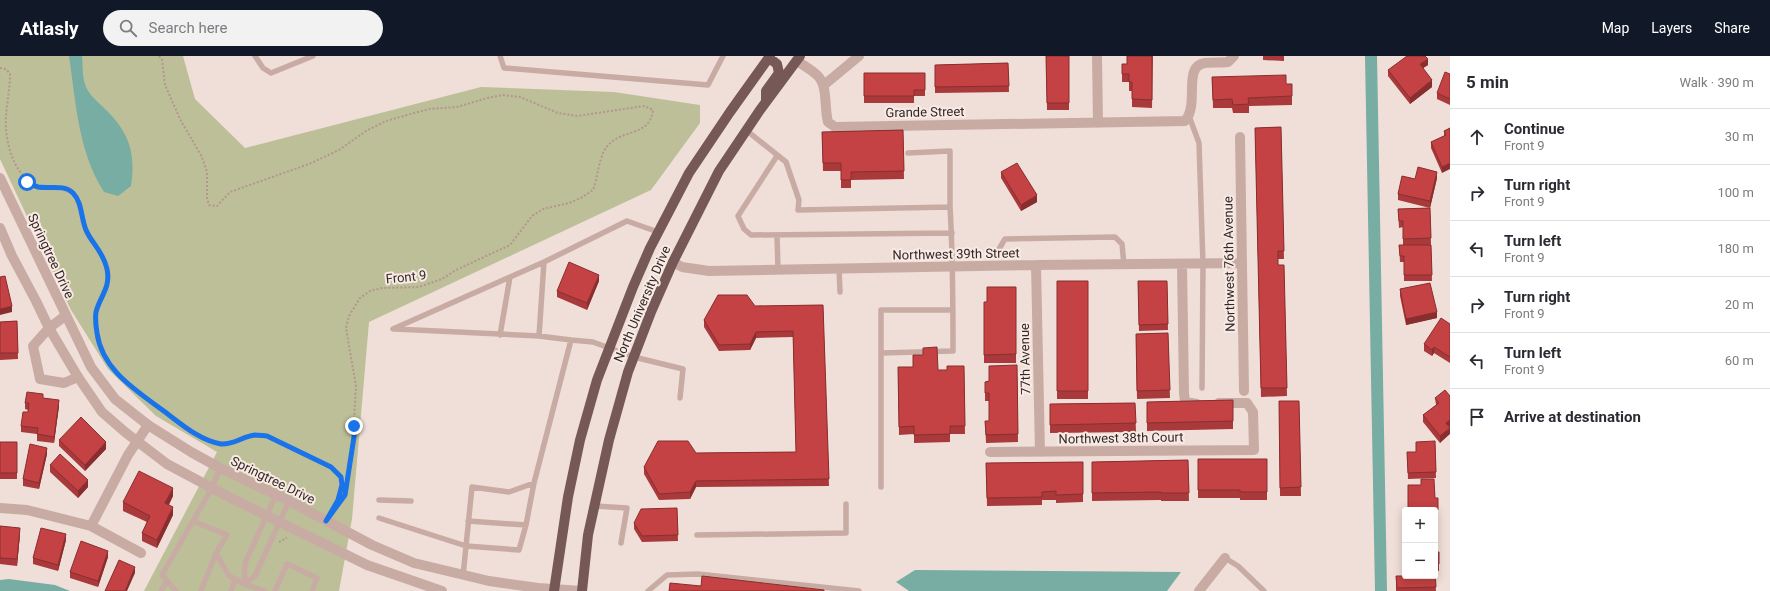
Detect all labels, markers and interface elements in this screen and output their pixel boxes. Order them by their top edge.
search box [103,10,383,46]
text: Atlasly [20,17,79,40]
icon: search [117,17,139,39]
text: Search here [149,19,228,37]
text: Map [1602,20,1629,36]
text: Layers [1651,20,1692,36]
text: Share [1714,20,1750,36]
text: 5 min [1466,72,1509,92]
text: Walk · 390 m [1679,75,1754,90]
street label: Grande Street [885,104,965,120]
text: Continue [1504,120,1565,138]
icon: ahead [1466,126,1488,148]
text: 30 m [1725,129,1754,144]
text: Front 9 [1504,138,1545,153]
route start [18,173,36,191]
text: Turn right [1504,176,1570,194]
icon: right [1466,182,1488,204]
text: 100 m [1717,185,1754,200]
text: Front 9 [1504,194,1545,209]
street label: Northwest 76th Avenue [1220,196,1238,332]
street label: Springtree Drive [25,211,77,301]
text: Turn left [1504,232,1561,250]
icon: left [1466,238,1488,260]
text: 180 m [1717,241,1754,256]
street label: North University Drive [611,243,673,364]
street label: Northwest 39th Street [892,245,1020,263]
text: Front 9 [1504,250,1545,265]
street label: Front 9 [385,267,427,287]
text: Turn right [1504,288,1570,306]
icon: right [1466,294,1488,316]
text: 20 m [1725,297,1754,312]
text: Front 9 [1504,306,1545,321]
street label: 77th Avenue [1017,323,1033,395]
text: Turn left [1504,344,1561,362]
icon: left [1466,350,1488,372]
text: 60 m [1725,353,1754,368]
text: Front 9 [1504,362,1545,377]
icon: arrive [1466,406,1488,428]
text: Arrive at destination [1504,408,1641,426]
route end [345,417,363,435]
street label: Northwest 38th Court [1058,429,1184,447]
street label: Springtree Drive [228,453,318,507]
map controls [1402,507,1438,579]
button: + [1402,507,1438,543]
button: − [1402,543,1438,579]

